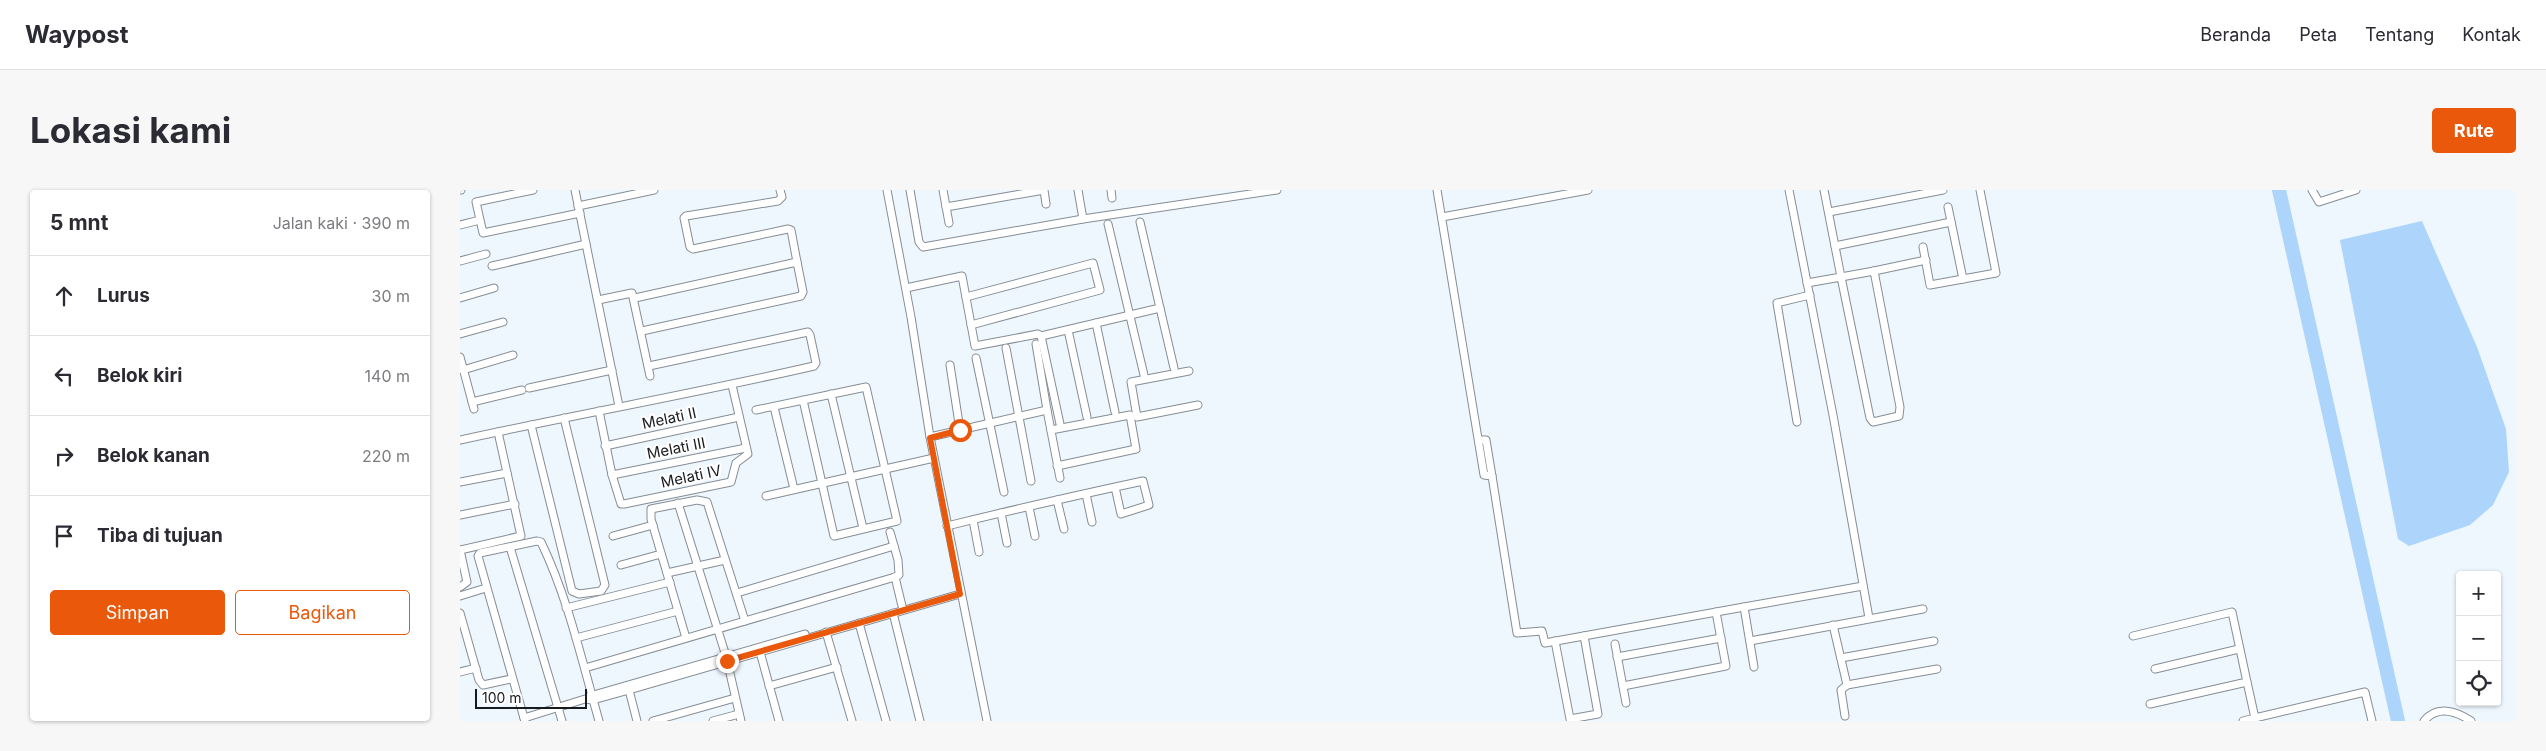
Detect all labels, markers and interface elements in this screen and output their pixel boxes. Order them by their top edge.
text: Waypost [25,20,129,49]
text: Beranda [2200,24,2271,45]
text: Peta [2299,24,2337,45]
text: Tentang [2365,24,2434,45]
text: Kontak [2462,24,2521,45]
button: Rute [2432,108,2516,153]
text: Lokasi kami [30,109,231,151]
text: 5 mnt [50,210,108,235]
text: Jalan kaki · 390 m [273,213,410,233]
icon: ahead [50,282,78,310]
text: Lurus [97,284,150,307]
text: 30 m [372,286,410,306]
icon: left [50,362,78,390]
text: Belok kiri [97,364,182,387]
text: 140 m [365,366,410,386]
street label: Melati II [640,403,698,433]
route start [949,419,972,442]
street label: Melati III [645,433,707,463]
icon: right [50,442,78,470]
text: Belok kanan [97,444,210,467]
text: 220 m [362,446,410,466]
street label: Melati IV [659,460,723,492]
icon: arrive [50,522,78,550]
text: Tiba di tujuan [97,524,223,547]
map controls [2456,571,2501,706]
button: + [2456,571,2501,616]
button: Simpan [50,590,225,635]
button: Bagikan [235,590,410,635]
button: − [2456,616,2501,661]
route end [716,650,739,673]
button: locate [2456,661,2501,706]
scale bar [475,686,588,709]
text: 100 m [482,689,522,706]

